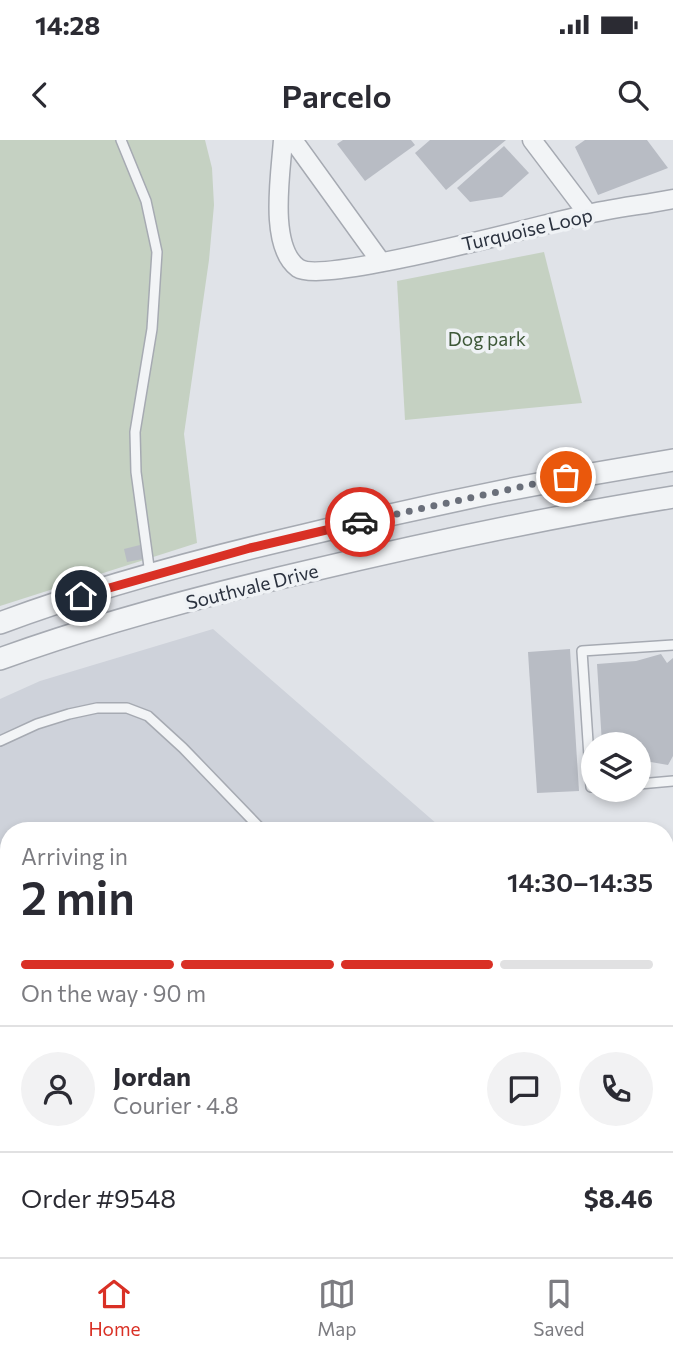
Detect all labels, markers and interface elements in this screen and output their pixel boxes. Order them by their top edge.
text: 14:28 [35,9,100,40]
text: Parcelo [281,75,392,115]
icon: back [21,76,59,114]
icon: search [614,76,652,114]
street label: Turquoise Loop [459,203,595,255]
park label: Dog park [448,327,526,350]
pin [536,447,596,507]
icon: bag [547,458,585,496]
courier [325,487,395,557]
icon: car [341,503,379,541]
street label: Southvale Drive [184,558,320,614]
pin [51,566,111,626]
icon: home [62,577,100,615]
map controls [581,732,651,802]
button: layers [581,732,651,802]
text: Arriving in [21,842,128,870]
text: 14:30–14:35 [507,866,653,897]
text: 2 min [21,868,135,924]
text: On the way · 90 m [21,979,206,1007]
button: person [21,1052,95,1126]
button: chat [487,1052,561,1126]
button: phone [579,1052,653,1126]
text: Jordan [113,1060,191,1091]
text: Courier · 4.8 [113,1091,239,1119]
text: Order #9548 [21,1182,176,1213]
text: $8.46 [584,1182,653,1213]
tab: Home [88,1275,141,1340]
tab: Map [317,1275,357,1340]
tab: Saved [533,1275,585,1340]

